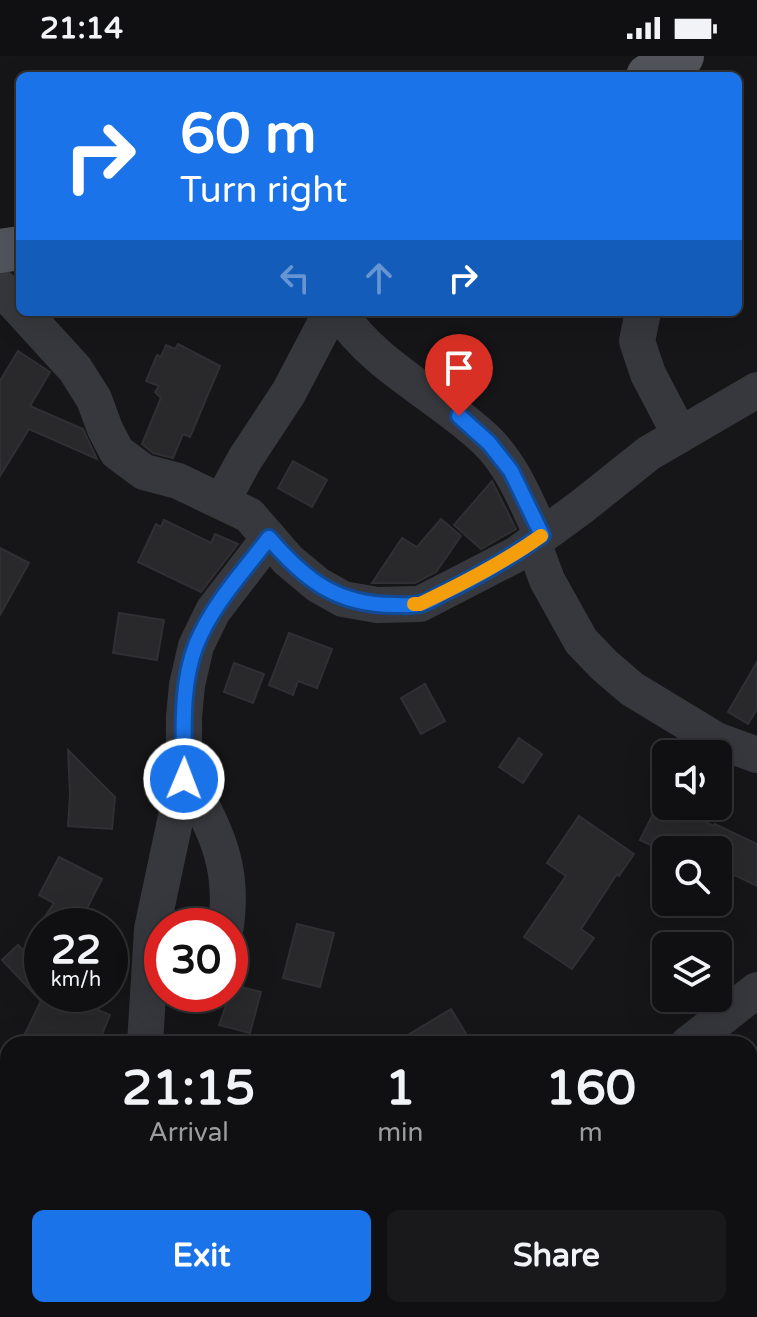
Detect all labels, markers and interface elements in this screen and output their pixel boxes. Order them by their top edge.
text: 21:14 [40,10,123,47]
text: 60 m [180,101,316,168]
icon: right [48,104,152,208]
text: Turn right [180,169,347,212]
icon: left [273,256,317,300]
icon: ahead [357,256,401,300]
icon: right [441,256,485,300]
pin [425,334,493,416]
icon: arrive [437,346,481,390]
position arrow [142,737,226,821]
map controls [652,740,732,1012]
button: sound [652,740,732,820]
button: search [652,836,732,916]
speed limit sign: 30 [144,908,248,1012]
text: 22 [51,926,101,974]
button: layers [652,932,732,1012]
text: km/h [51,968,101,992]
text: 21:15 [122,1060,255,1118]
text: 1 [385,1060,415,1118]
text: 160 [545,1060,636,1118]
text: Arrival [148,1117,229,1148]
text: min [377,1117,423,1148]
text: m [579,1117,603,1148]
button: Exit [32,1210,371,1302]
button: Share [387,1210,726,1302]

